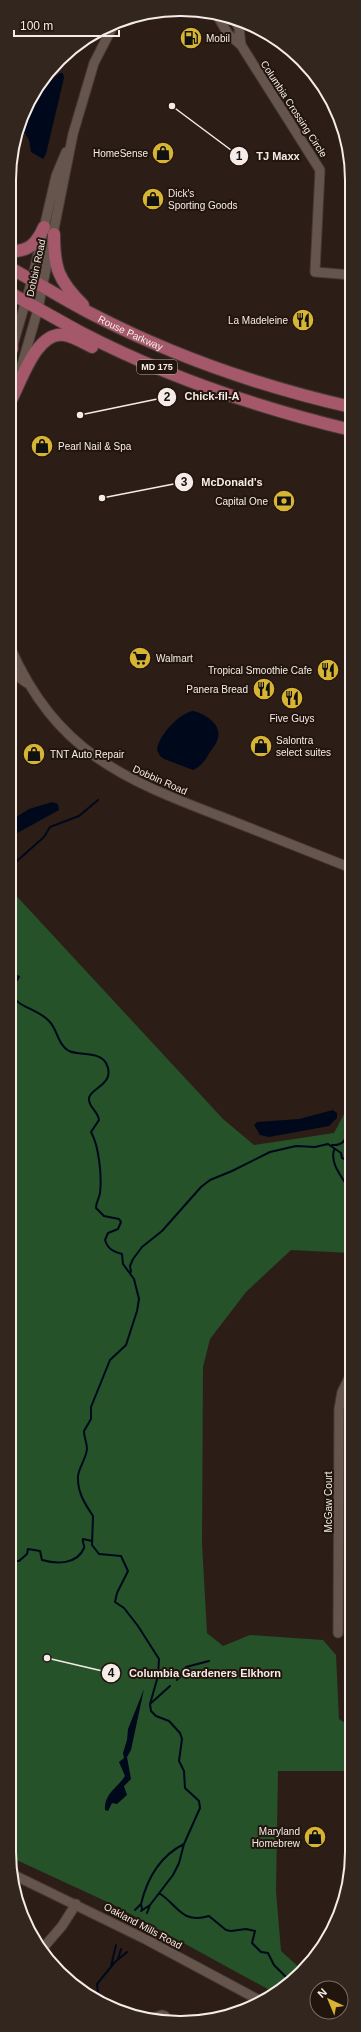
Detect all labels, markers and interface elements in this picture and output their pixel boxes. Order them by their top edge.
scale bar [14,12,119,38]
text: 100 m [20,19,53,33]
fuel station icon: Mobil [178,25,204,51]
place label: Mobil [206,33,230,44]
street label: Columbia Crossing Circle [259,59,330,160]
shop icon: HomeSense [150,140,176,166]
callout: TJ Maxx [229,144,308,167]
place label: HomeSense [93,148,148,159]
text: 1 [236,149,243,163]
text: TJ Maxx [256,150,301,162]
shop icon: Dick's Sporting Goods [140,186,166,212]
place label: Dick's Sporting Goods [168,188,238,211]
street label: Dobbin Road [25,238,47,298]
restaurant icon: La Madeleine [290,307,316,333]
street label: Rouse Parkway [97,313,165,352]
place label: La Madeleine [228,315,288,326]
road number: MD 175 [137,360,177,374]
callout: Chick-fil-A [157,385,248,408]
text: 2 [164,390,171,404]
text: Chick-fil-A [185,390,240,402]
shop icon: Pearl Nail & Spa [29,433,55,459]
place label: Pearl Nail & Spa [58,441,132,452]
callout: McDonald's [174,470,271,493]
text: 3 [181,475,188,489]
text: McDonald's [201,476,263,488]
bank icon: Capital One [271,488,297,514]
place label: Capital One [215,496,268,507]
supermarket icon: Walmart [127,645,153,671]
place label: Walmart [156,653,193,664]
restaurant icon: Tropical Smoothie Cafe [315,657,341,683]
place label: Tropical Smoothie Cafe [208,665,312,676]
restaurant icon: Panera Bread [251,676,277,702]
place label: Panera Bread [186,684,248,695]
restaurant icon: Five Guys [279,685,305,711]
place label: Five Guys [269,713,315,724]
shop icon: Salontra select suites [248,733,274,759]
place label: Salontra select suites [276,735,331,758]
shop icon: TNT Auto Repair [21,741,47,767]
place label: TNT Auto Repair [50,749,125,760]
street label: Dobbin Road [131,763,189,797]
street label: McGaw Court [323,1471,334,1533]
callout: Columbia Gardeners Elkhorn [101,1662,289,1685]
text: 4 [108,1666,115,1680]
text: Columbia Gardeners Elkhorn [129,1667,281,1679]
shop icon: Maryland Homebrew [302,1824,328,1850]
place label: Maryland Homebrew [252,1826,301,1849]
street label: Oakland Mills Road [102,1901,184,1951]
north arrow [309,1980,349,2020]
text: N [315,1986,329,2000]

